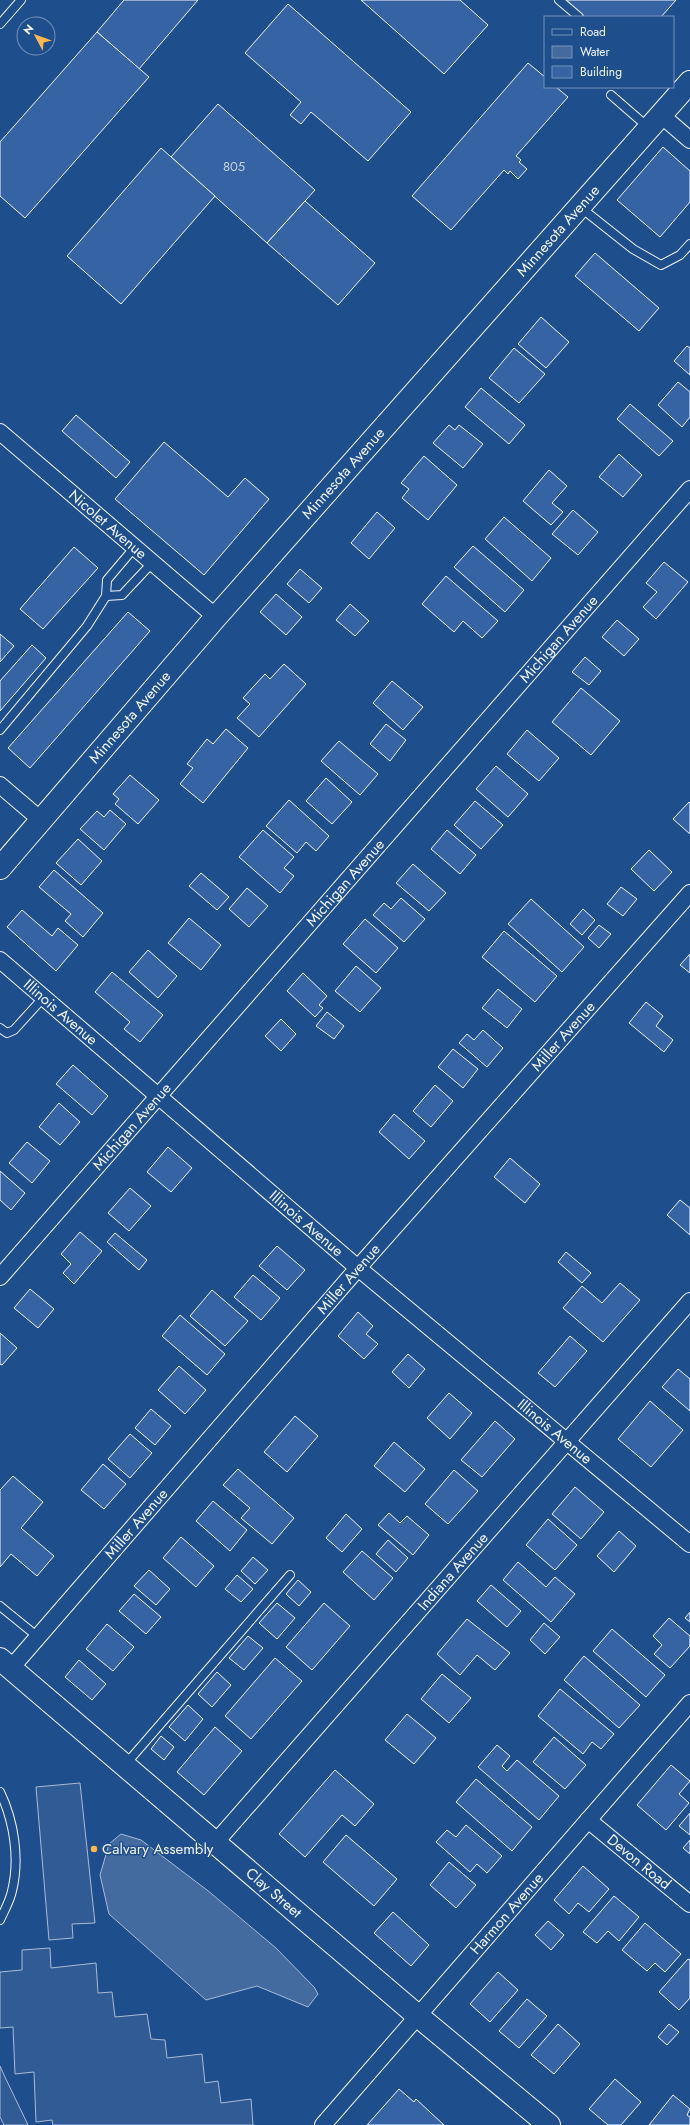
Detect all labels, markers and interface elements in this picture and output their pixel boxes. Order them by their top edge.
north arrow [16,16,56,56]
legend [544,16,674,88]
text: N [20,21,37,38]
text: Road [580,23,606,41]
text: Water [580,43,611,61]
text: Building [580,63,622,81]
house number: 805 [223,157,245,176]
street label: Minnesota Avenue [511,180,605,282]
street label: Minnesota Avenue [297,423,390,524]
street label: Nicolet Avenue [64,484,152,564]
street label: Michigan Avenue [514,590,603,688]
street label: Minnesota Avenue [84,666,176,768]
street label: Michigan Avenue [301,834,390,931]
street label: Illinois Avenue [19,974,103,1051]
street label: Miller Avenue [526,996,600,1076]
street label: Michigan Avenue [87,1078,176,1175]
street label: Illinois Avenue [264,1185,348,1262]
street label: Miller Avenue [312,1239,386,1319]
street label: Illinois Avenue [512,1394,597,1469]
street label: Miller Avenue [99,1483,173,1564]
street label: Indiana Avenue [412,1527,494,1615]
street label: Devon Road [602,1829,676,1895]
place label: Calvary Assembly [102,1838,214,1860]
marker: Calvary Assembly [89,1844,99,1854]
street label: Clay Street [241,1862,307,1923]
street label: Harmon Avenue [465,1868,549,1960]

